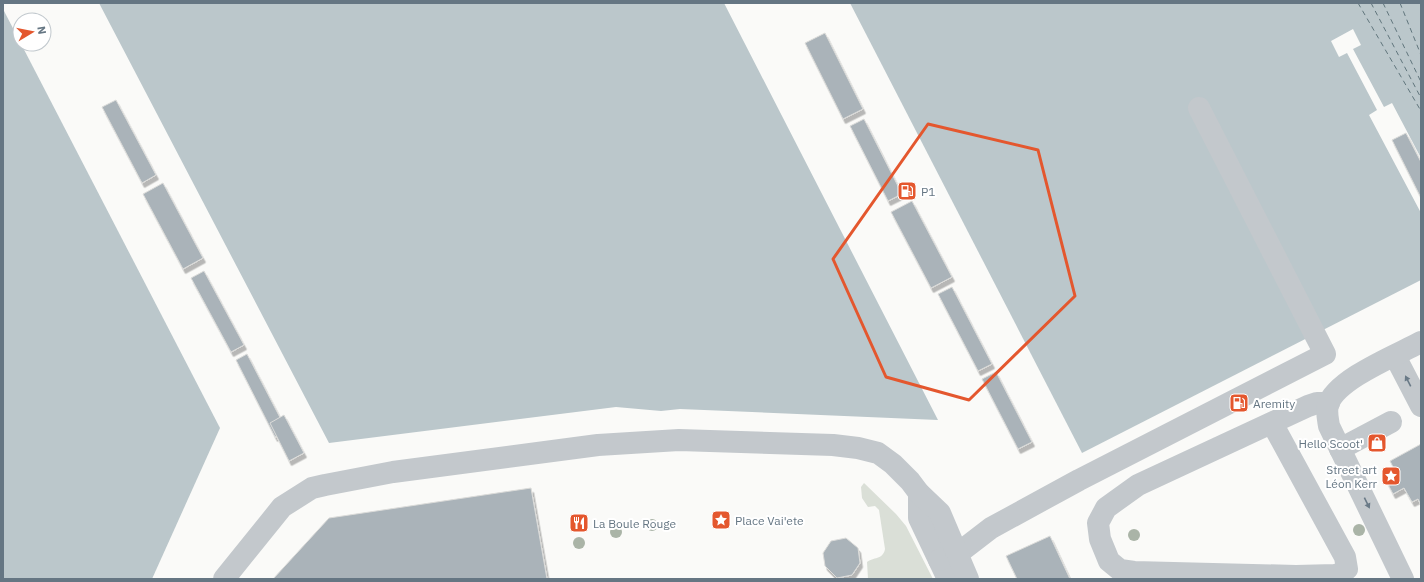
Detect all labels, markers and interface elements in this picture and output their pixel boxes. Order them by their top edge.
north arrow [12,12,52,52]
text: N [34,25,49,35]
fuel station icon: P1 [896,180,918,202]
place label: P1 [921,184,935,199]
one-way arrow [1405,375,1411,387]
fuel station icon: Aremity [1228,392,1250,414]
place label: Aremity [1253,396,1295,411]
shop icon: Hello Scoot' [1366,432,1388,454]
place label: Hello Scoot' [1298,436,1363,451]
place label: Street art Léon Kerr [1325,462,1378,491]
place icon: Street art Léon Kerr [1380,465,1402,487]
one-way arrow [1364,497,1370,509]
place icon: Place Vai'ete [710,509,732,531]
restaurant icon: La Boule Rouge [568,512,590,534]
place label: Place Vai'ete [735,513,804,528]
place label: La Boule Rouge [593,516,677,531]

